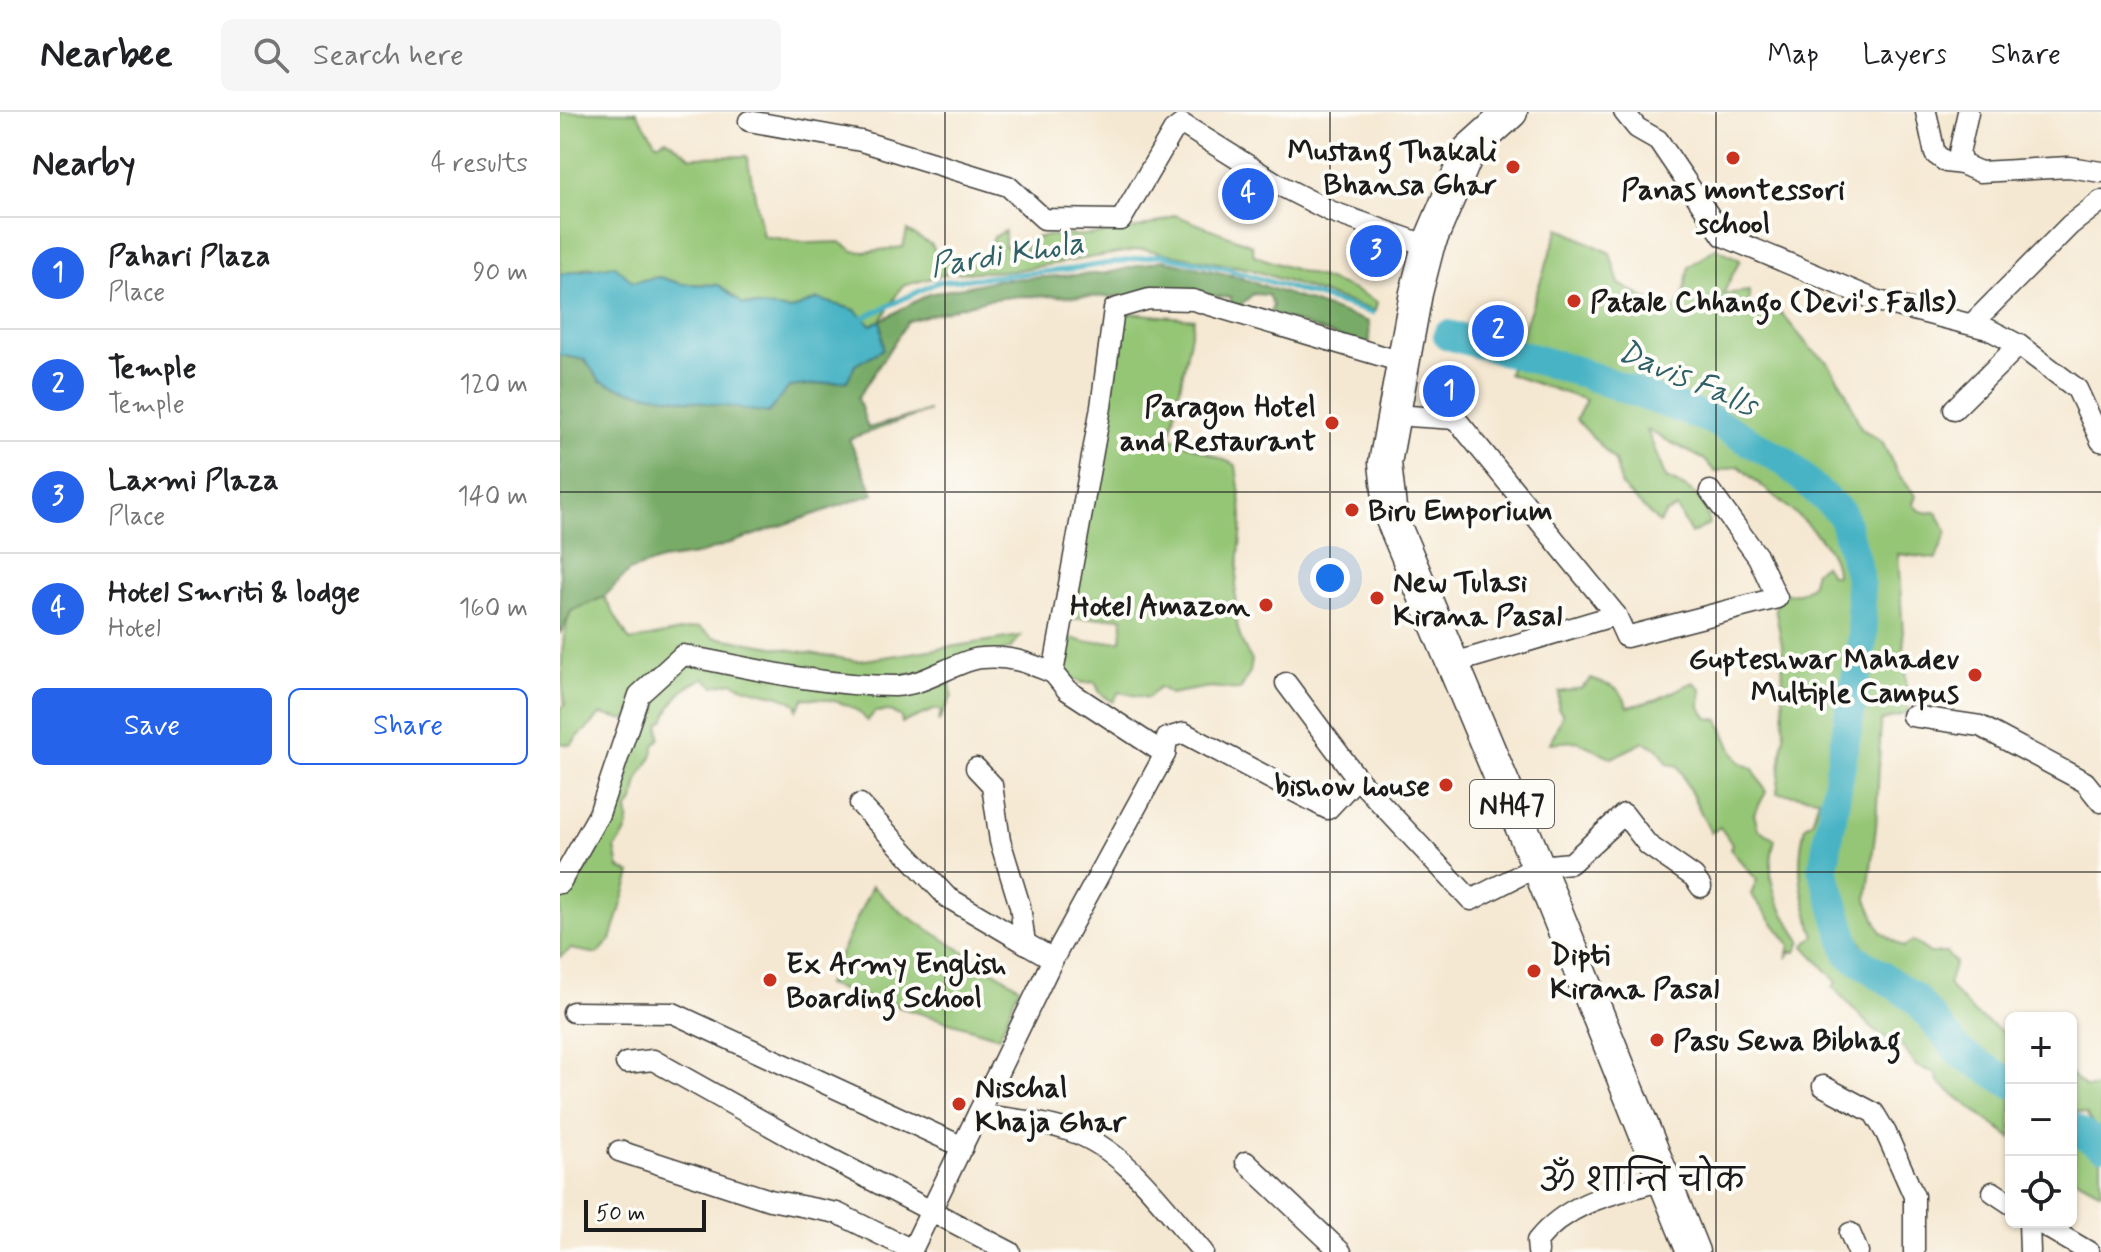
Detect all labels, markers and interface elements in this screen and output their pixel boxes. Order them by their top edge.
search box [221,19,781,91]
text: Nearbee [40,31,173,80]
icon: search [249,33,293,77]
text: Search here [313,36,464,75]
text: Map [1768,37,1819,74]
text: Layers [1863,37,1947,74]
text: Share [1991,37,2061,74]
place label: Mustang Thakali Bhansa Ghar [1287,132,1497,205]
text: Nearby [32,142,136,187]
text: 4 results [431,147,528,181]
marker: Panas montessori school [1724,149,1742,167]
marker: Mustang Thakali Bhansa Ghar [1504,158,1522,176]
pin: 4 [1222,164,1274,224]
place label: Panas montessori school [1621,171,1845,244]
pin: 3 [1350,221,1402,281]
water label: Pardi Khola [928,222,1087,288]
text: Pahari Plaza [108,237,270,276]
text: 1 [52,256,64,290]
text: 90 m [473,256,528,290]
text: Place [108,276,165,310]
place label: Patale Chhango (Devi's Falls) [1590,283,1956,326]
marker: Patale Chhango (Devi's Falls) [1565,292,1583,310]
pin: 2 [1472,301,1524,361]
water label: Davis Falls [1611,331,1766,428]
text: Temple [108,349,197,388]
pin: 1 [1423,361,1475,421]
text: 2 [52,368,64,402]
text: 120 m [459,368,528,402]
text: Temple [108,388,185,422]
place label: Paragon Hotel and Restaurant [1120,388,1316,461]
marker: Paragon Hotel and Restaurant [1323,414,1341,432]
text: Laxmi Plaza [108,461,279,500]
text: 3 [52,480,64,514]
text: 140 m [457,480,528,514]
place label: Biru Emporium [1368,492,1553,531]
text: Place [108,500,165,534]
marker: Biru Emporium [1343,501,1361,519]
your location [1310,558,1350,598]
place label: New Tulasi Kirana Pasal [1393,563,1562,636]
text: Hotel Smriti & lodge [108,573,360,612]
place label: Hotel Amazon [1070,587,1250,626]
marker: New Tulasi Kirana Pasal [1368,589,1386,607]
text: 4 [50,592,66,626]
text: 160 m [459,592,528,626]
marker: Hotel Amazon [1257,596,1275,614]
text: Hotel [108,612,161,646]
place label: Gupteshwar Mahadev Multiple Campus [1689,640,1959,713]
marker: Gupteshwar Mahadev Multiple Campus [1966,666,1984,684]
button: Save [32,688,272,765]
button: Share [288,688,528,765]
place label: bishow house [1275,767,1430,806]
marker: bishow house [1437,776,1455,794]
road number: NH47 [1470,780,1554,828]
place label: Dipti Kirana Pasal [1550,936,1719,1009]
place label: Ex Army English Boarding School [786,945,1006,1022]
marker: Dipti Kirana Pasal [1525,962,1543,980]
marker: Ex Army English Boarding School [761,971,779,989]
map controls [2005,1012,2077,1228]
button: + [2005,1012,2077,1084]
place label: Pasu Sewa Bibhag [1673,1022,1901,1065]
marker: Pasu Sewa Bibhag [1648,1031,1666,1049]
place label: Nischal Khaja Ghar [975,1069,1127,1143]
button: − [2005,1084,2077,1156]
marker: Nischal Khaja Ghar [950,1095,968,1113]
district label: ॐ शान्ति चोक [1538,1155,1746,1203]
button: locate [2005,1156,2077,1228]
scale bar [584,1196,706,1232]
text: 50 m [596,1200,645,1228]

